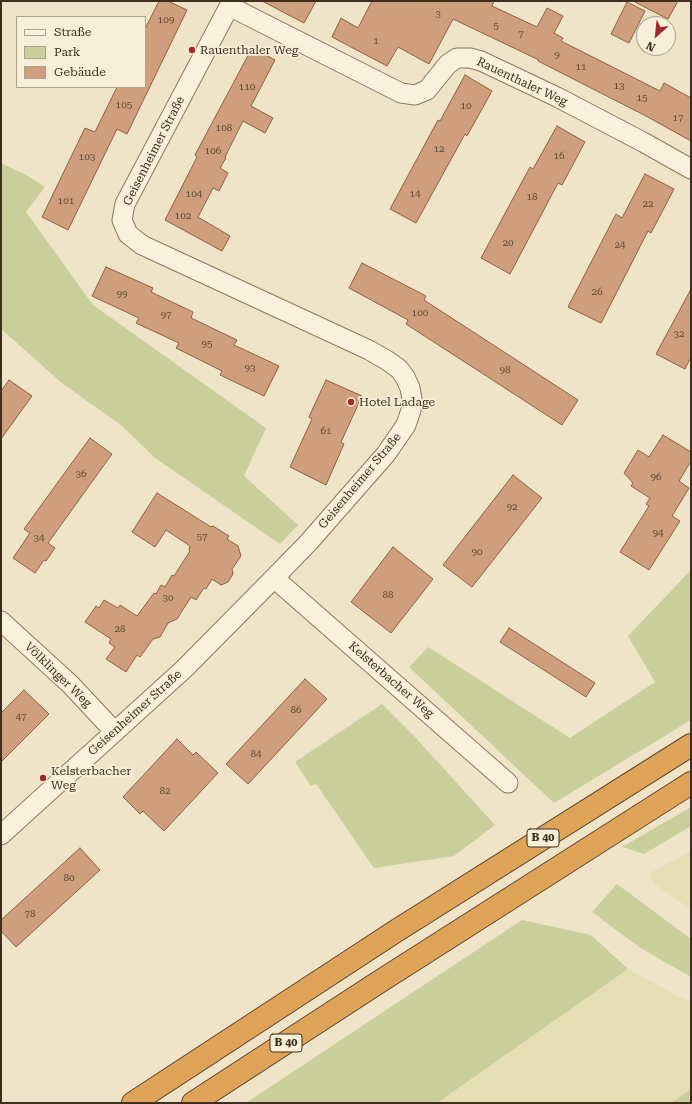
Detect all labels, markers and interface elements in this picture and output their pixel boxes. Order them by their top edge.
house number: 3 [435,8,441,20]
house number: 109 [158,14,174,26]
legend [16,16,146,88]
north arrow [636,16,676,56]
house number: 5 [493,20,499,32]
text: Straße [54,25,91,39]
house number: 7 [518,28,524,40]
house number: 1 [373,35,379,47]
text: N [644,39,658,54]
place label: Rauenthaler Weg [200,43,298,57]
text: Park [54,45,80,59]
marker: Rauenthaler Weg [187,45,197,55]
house number: 9 [554,49,560,61]
street label: Rauenthaler Weg [474,55,570,109]
house number: 11 [575,61,587,73]
text: Gebäude [54,65,106,79]
house number: 13 [613,80,625,92]
house number: 110 [239,81,255,93]
house number: 15 [636,92,648,104]
street label: Geisenheimer Straße [120,94,188,208]
house number: 105 [116,99,132,111]
house number: 10 [460,100,472,112]
house number: 17 [672,112,684,124]
house number: 108 [216,122,232,134]
house number: 12 [433,143,445,155]
house number: 106 [205,145,221,157]
house number: 16 [553,150,565,162]
house number: 103 [79,151,95,163]
house number: 104 [186,188,202,200]
house number: 14 [409,188,421,200]
house number: 18 [526,191,538,203]
house number: 101 [58,195,74,207]
house number: 22 [642,198,654,210]
house number: 102 [175,210,191,222]
house number: 20 [502,237,514,249]
house number: 24 [614,239,626,251]
house number: 26 [591,286,603,298]
house number: 99 [116,288,128,300]
house number: 100 [412,307,428,319]
house number: 97 [160,309,172,321]
house number: 32 [673,328,685,340]
house number: 95 [201,338,213,350]
house number: 93 [244,362,256,374]
house number: 98 [499,364,511,376]
place label: Hotel Ladage [359,395,435,409]
marker: Hotel Ladage [346,397,356,407]
house number: 61 [320,425,332,437]
street label: Geisenheimer Straße [316,430,404,532]
house number: 36 [75,468,87,480]
house number: 96 [650,471,662,483]
house number: 92 [506,501,518,513]
house number: 94 [652,527,664,539]
house number: 57 [196,531,208,543]
house number: 34 [33,532,45,544]
house number: 90 [471,546,483,558]
house number: 88 [382,589,394,601]
house number: 30 [162,592,174,604]
house number: 28 [114,623,126,635]
street label: Völklinger Weg [22,639,94,711]
street label: Kelsterbacher Weg [345,639,437,721]
street label: Geisenheimer Straße [85,667,185,759]
house number: 86 [290,704,302,716]
house number: 47 [15,711,27,723]
house number: 84 [250,748,262,760]
place label: Kelsterbacher Weg [51,764,131,792]
marker: Kelsterbacher Weg [38,773,48,783]
house number: 82 [159,785,171,797]
road number: B 40 [527,829,559,847]
house number: 80 [63,872,75,884]
house number: 78 [24,908,36,920]
road number: B 40 [270,1034,302,1052]

